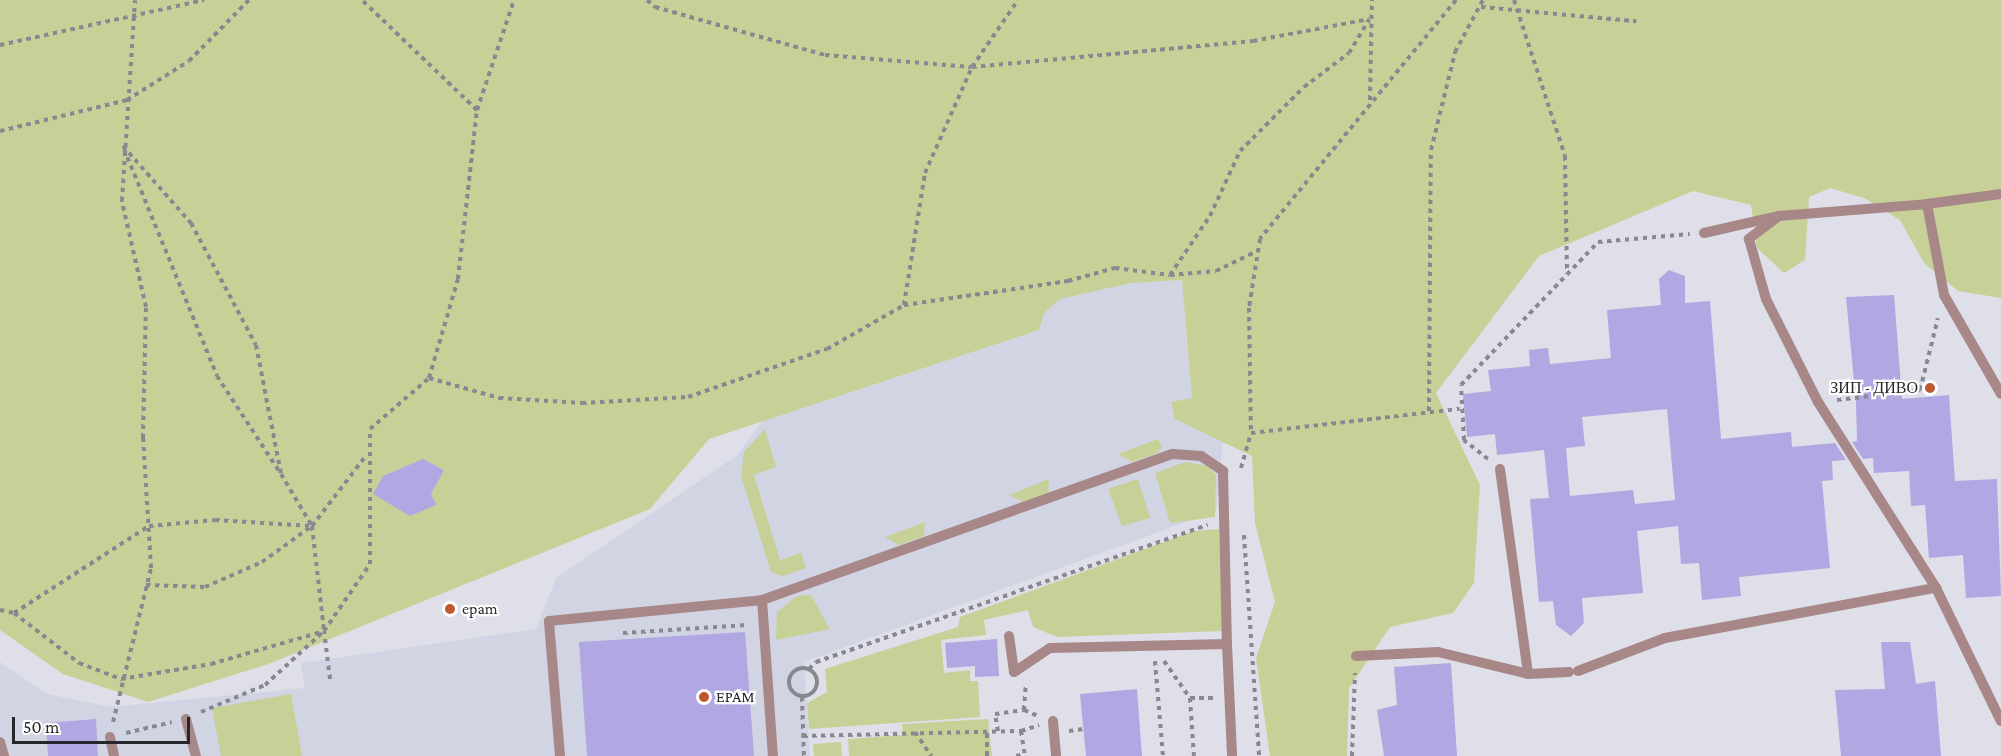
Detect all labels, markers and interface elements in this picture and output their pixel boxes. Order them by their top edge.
place label: ЗИП - ДИВО [1830,378,1918,398]
marker: ЗИП - ДИВО [1923,381,1937,395]
place label: epam [462,599,498,619]
marker: epam [443,602,457,616]
place label: EPAM [716,687,755,707]
marker: EPAM [697,690,711,704]
scale bar [15,705,194,743]
text: 50 m [23,717,60,737]

